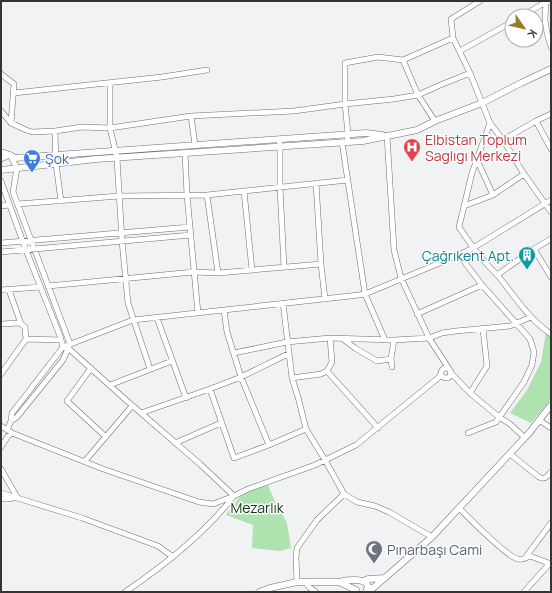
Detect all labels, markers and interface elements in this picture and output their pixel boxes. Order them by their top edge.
north arrow [504,8,544,48]
text: K [524,27,541,42]
place label: Elbistan Toplum Saglıgı Merkezi [425,130,527,165]
hospital icon: Elbistan Toplum Saglıgı Merkezi [402,137,422,162]
supermarket icon: Şok [22,148,42,173]
place label: Şok [45,149,70,168]
building icon: Çağrıkent Apt. [517,245,537,270]
place label: Çağrıkent Apt. [422,246,514,265]
park label: Mezarlık [230,498,285,517]
mosque icon: Pınarbaşı Cami [364,539,384,564]
place label: Pınarbaşı Cami [387,540,482,559]

